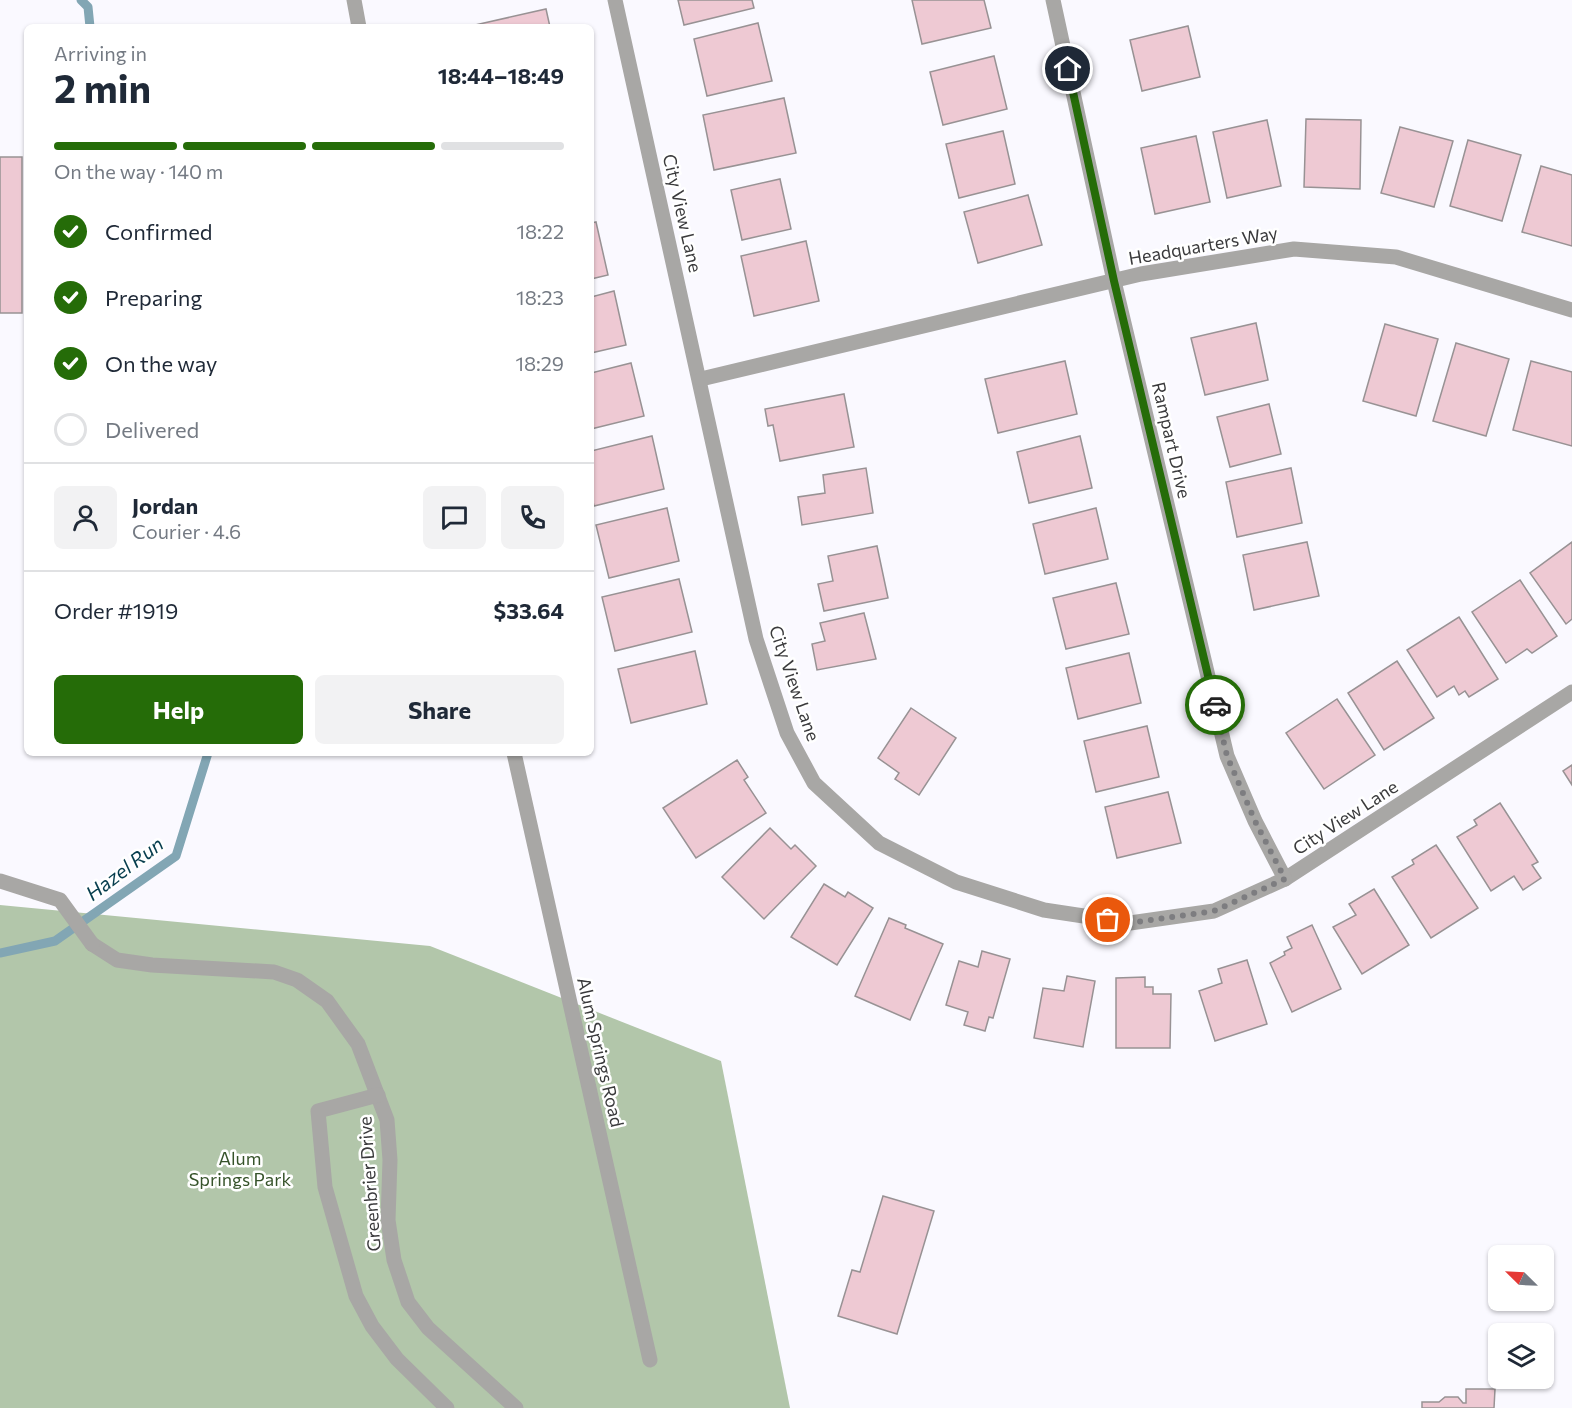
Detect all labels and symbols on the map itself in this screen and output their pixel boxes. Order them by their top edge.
pin [1042,43,1093,94]
street label: City View Lane [659,152,707,274]
street label: Headquarters Way [1127,221,1279,269]
street label: Rampart Drive [1148,380,1196,500]
street label: City View Lane [765,622,825,744]
courier [1185,675,1245,735]
street label: City View Lane [1288,775,1402,859]
water label: Hazel Run [81,831,167,905]
pin [1082,894,1133,945]
street label: Alum Springs Road [573,975,629,1129]
street label: Greenbrier Drive [353,1116,385,1252]
park label: Alum Springs Park [189,1147,291,1190]
north arrow [1488,1245,1554,1311]

